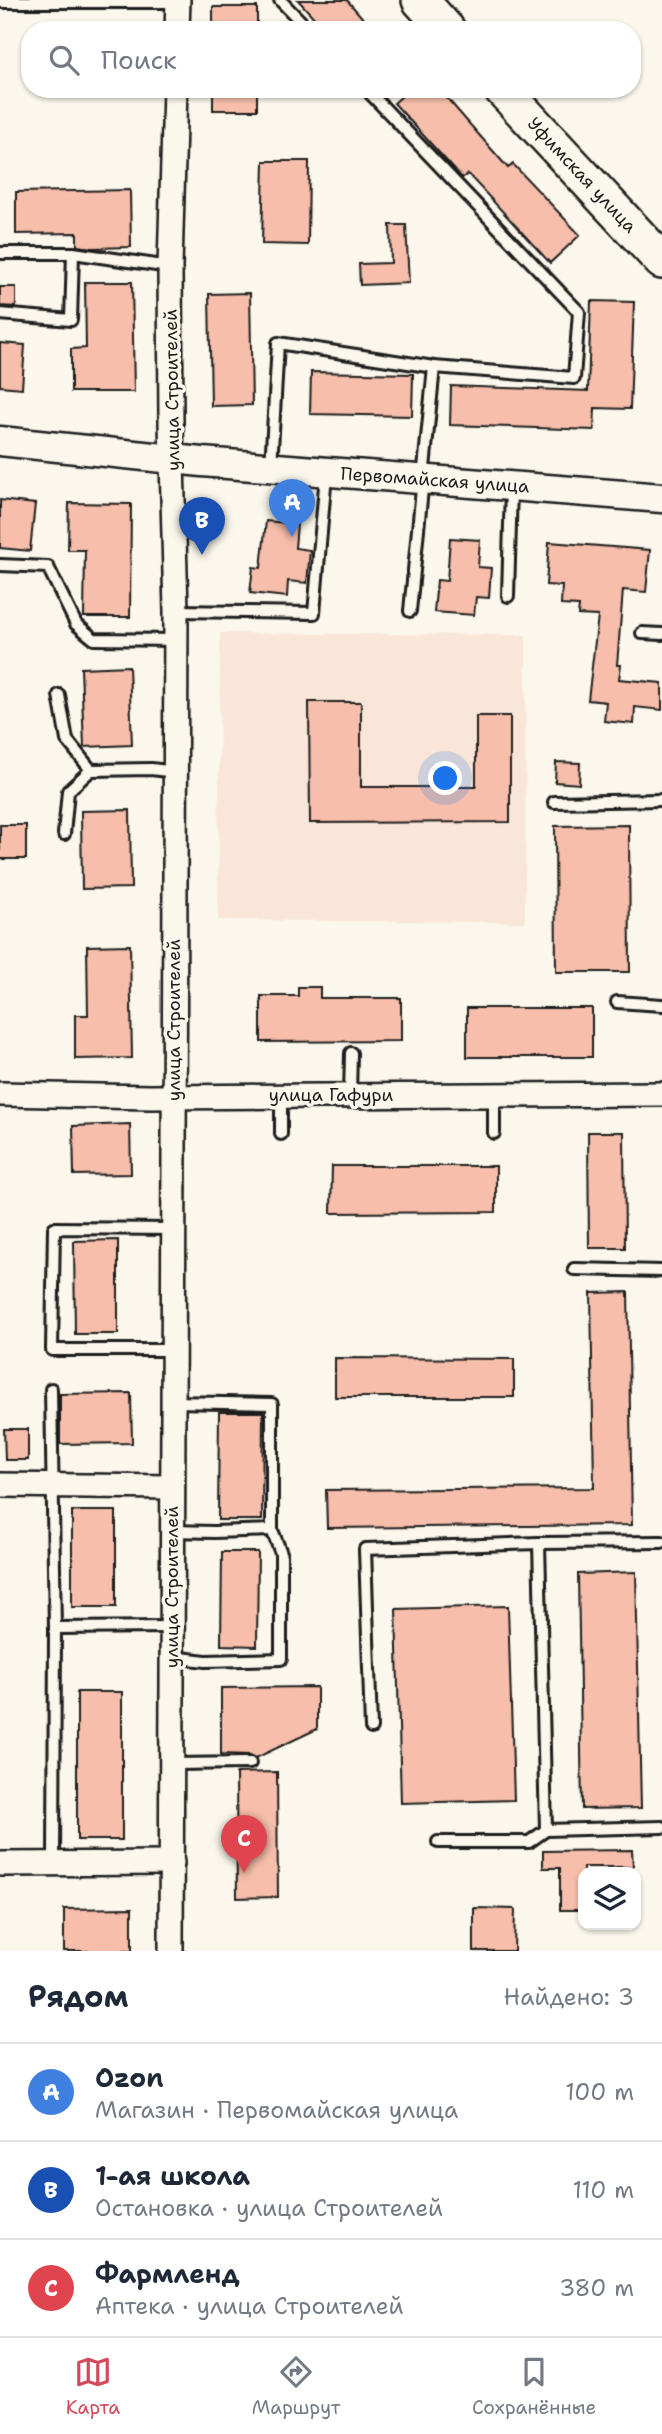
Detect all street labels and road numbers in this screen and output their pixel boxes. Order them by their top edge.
street label: Уфимская улица [522,112,642,238]
street label: улица Строителей [159,309,185,471]
street label: Первомайская улица [340,461,530,499]
street label: улица Строителей [162,939,186,1101]
street label: улица Гафури [269,1083,394,1107]
street label: улица Строителей [160,1506,184,1668]

